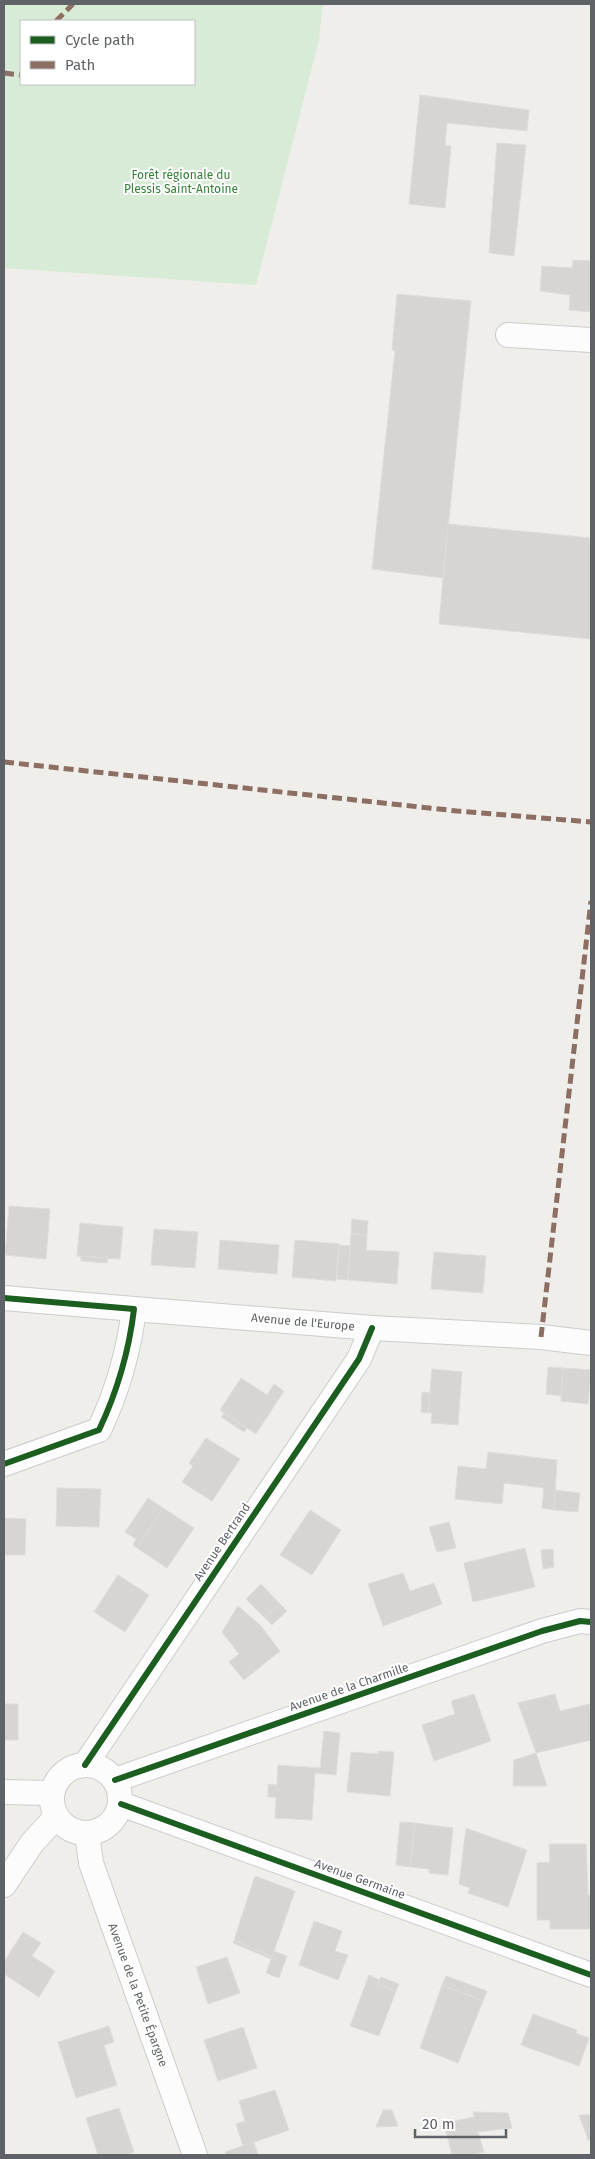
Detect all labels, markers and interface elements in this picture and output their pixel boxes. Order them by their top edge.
legend [20,20,195,85]
text: Cycle path [65,31,135,49]
text: Path [65,56,95,74]
park label: Forêt régionale du Plessis Saint-Antoine [124,168,238,196]
street label: Avenue de l'Europe [251,1310,355,1334]
street label: Avenue Bertrand [191,1500,253,1584]
street label: Avenue de la Charmille [288,1660,410,1714]
street label: Avenue Germaine [313,1856,407,1902]
street label: Avenue de la Petite Épargne [105,1921,171,2069]
scale bar [415,2106,506,2138]
text: 20 m [422,2115,455,2133]

